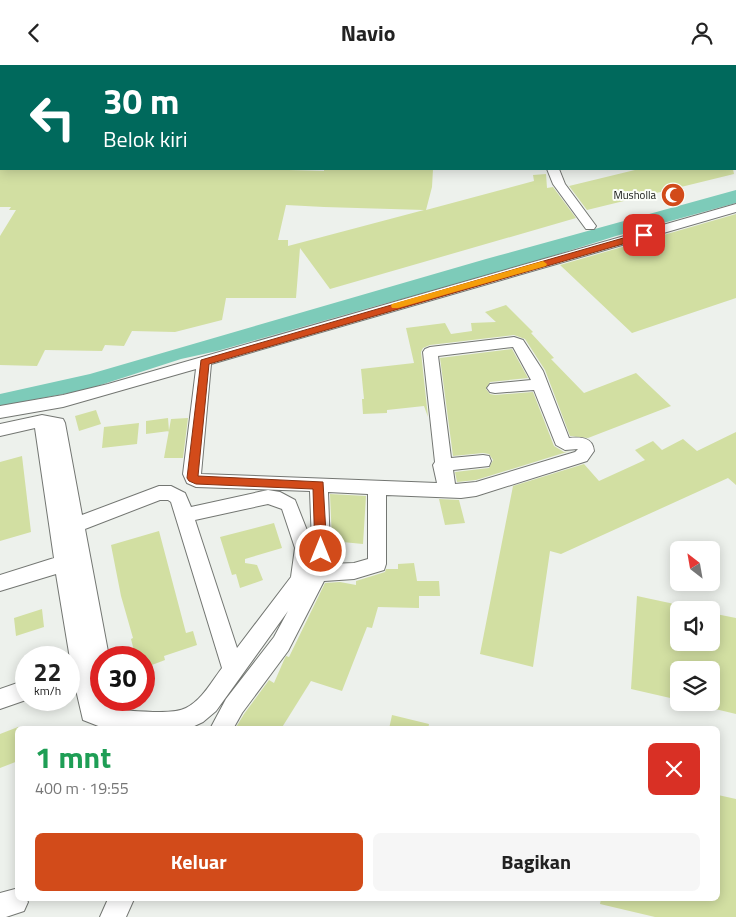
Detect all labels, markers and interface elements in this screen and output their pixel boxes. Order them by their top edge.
text: Navio [341,16,395,50]
icon: back [20,19,48,47]
icon: person [688,19,716,47]
text: 30 m [103,74,179,128]
icon: left [20,85,85,150]
text: Belok kiri [103,122,188,156]
mosque icon: Musholla [660,182,686,208]
place label: Musholla [613,187,656,203]
pin [623,214,665,256]
icon: arrive [630,221,658,249]
position arrow [294,524,346,576]
north arrow [670,541,720,591]
map controls [670,541,720,711]
button: sound [670,601,720,651]
speed limit sign: 30 [90,646,155,711]
text: 22 [33,653,62,691]
button: layers [670,661,720,711]
text: km/h [34,681,61,700]
text: 1 mnt [35,734,111,780]
button: close [648,743,700,795]
text: 400 m · 19:55 [35,776,129,800]
button: Keluar [35,833,363,891]
button: Bagikan [373,833,700,891]

